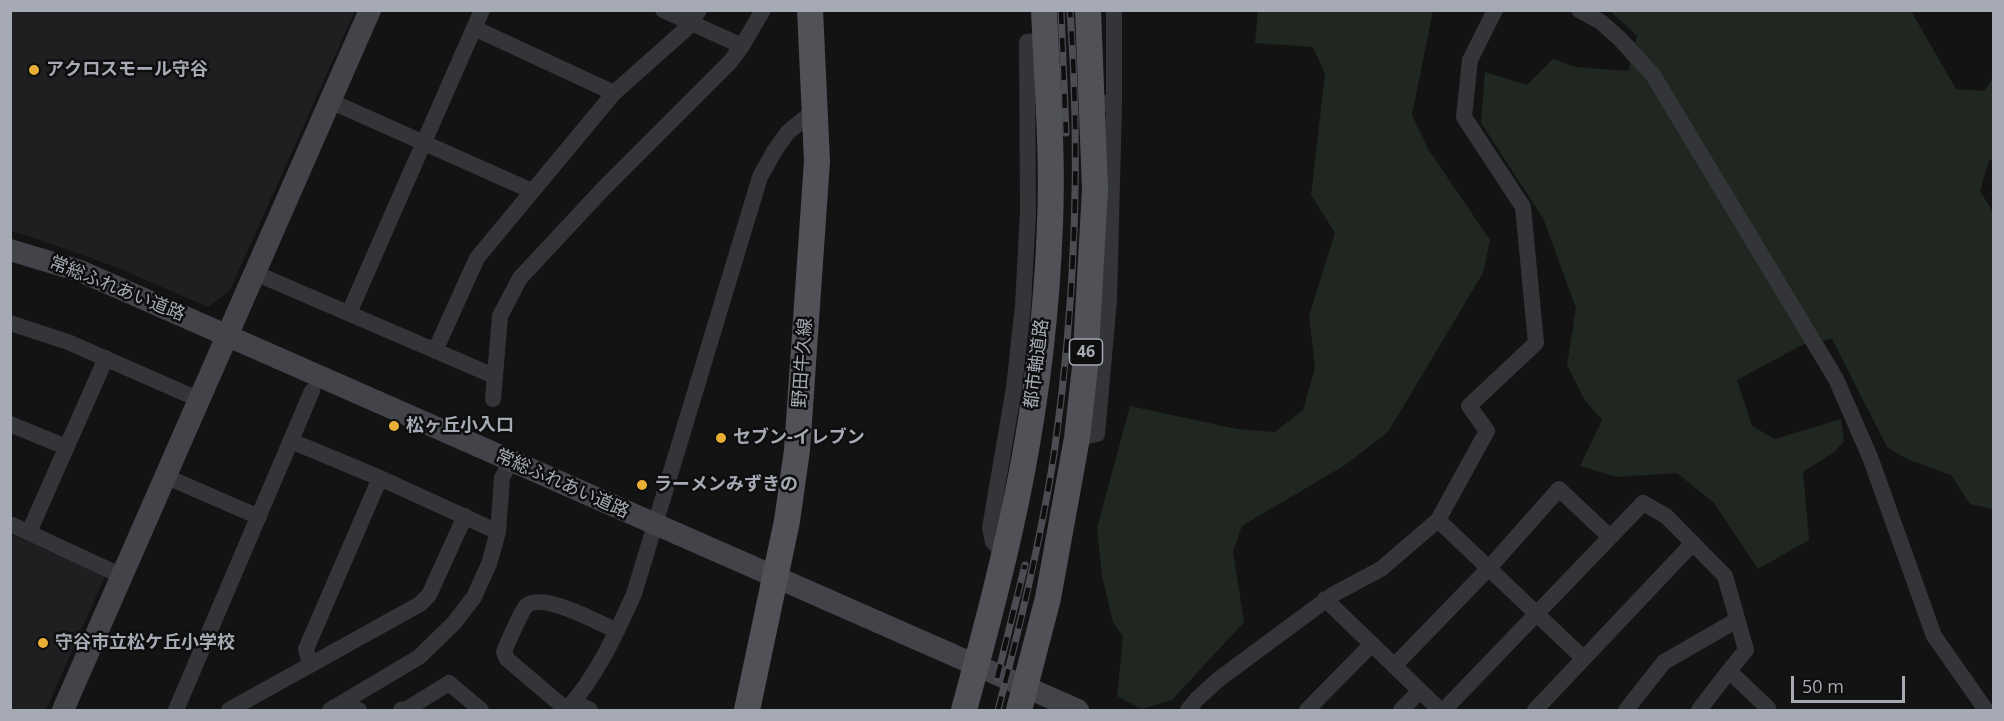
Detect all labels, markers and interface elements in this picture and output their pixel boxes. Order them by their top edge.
place label: アクロスモール守谷 [46,59,208,81]
marker: アクロスモール守谷 [27,63,41,77]
street label: 常総ふれあい道路 [46,252,188,326]
street label: 野田牛久線 [789,317,817,409]
street label: 都市軸道路 [1021,318,1053,410]
road number: 46 [1070,339,1102,365]
place label: 松ヶ丘小入口 [406,415,514,437]
marker: 松ヶ丘小入口 [387,419,401,433]
place label: セブン-イレブン [733,427,865,449]
marker: セブン-イレブン [714,431,728,445]
street label: 常総ふれあい道路 [492,445,632,523]
place label: ラーメンみずきの [654,474,798,496]
marker: ラーメンみずきの [635,478,649,492]
place label: 守谷市立松ケ丘小学校 [55,632,235,654]
marker: 守谷市立松ケ丘小学校 [36,636,50,650]
scale bar [1794,664,1908,702]
text: 50 m [1802,674,1844,698]

